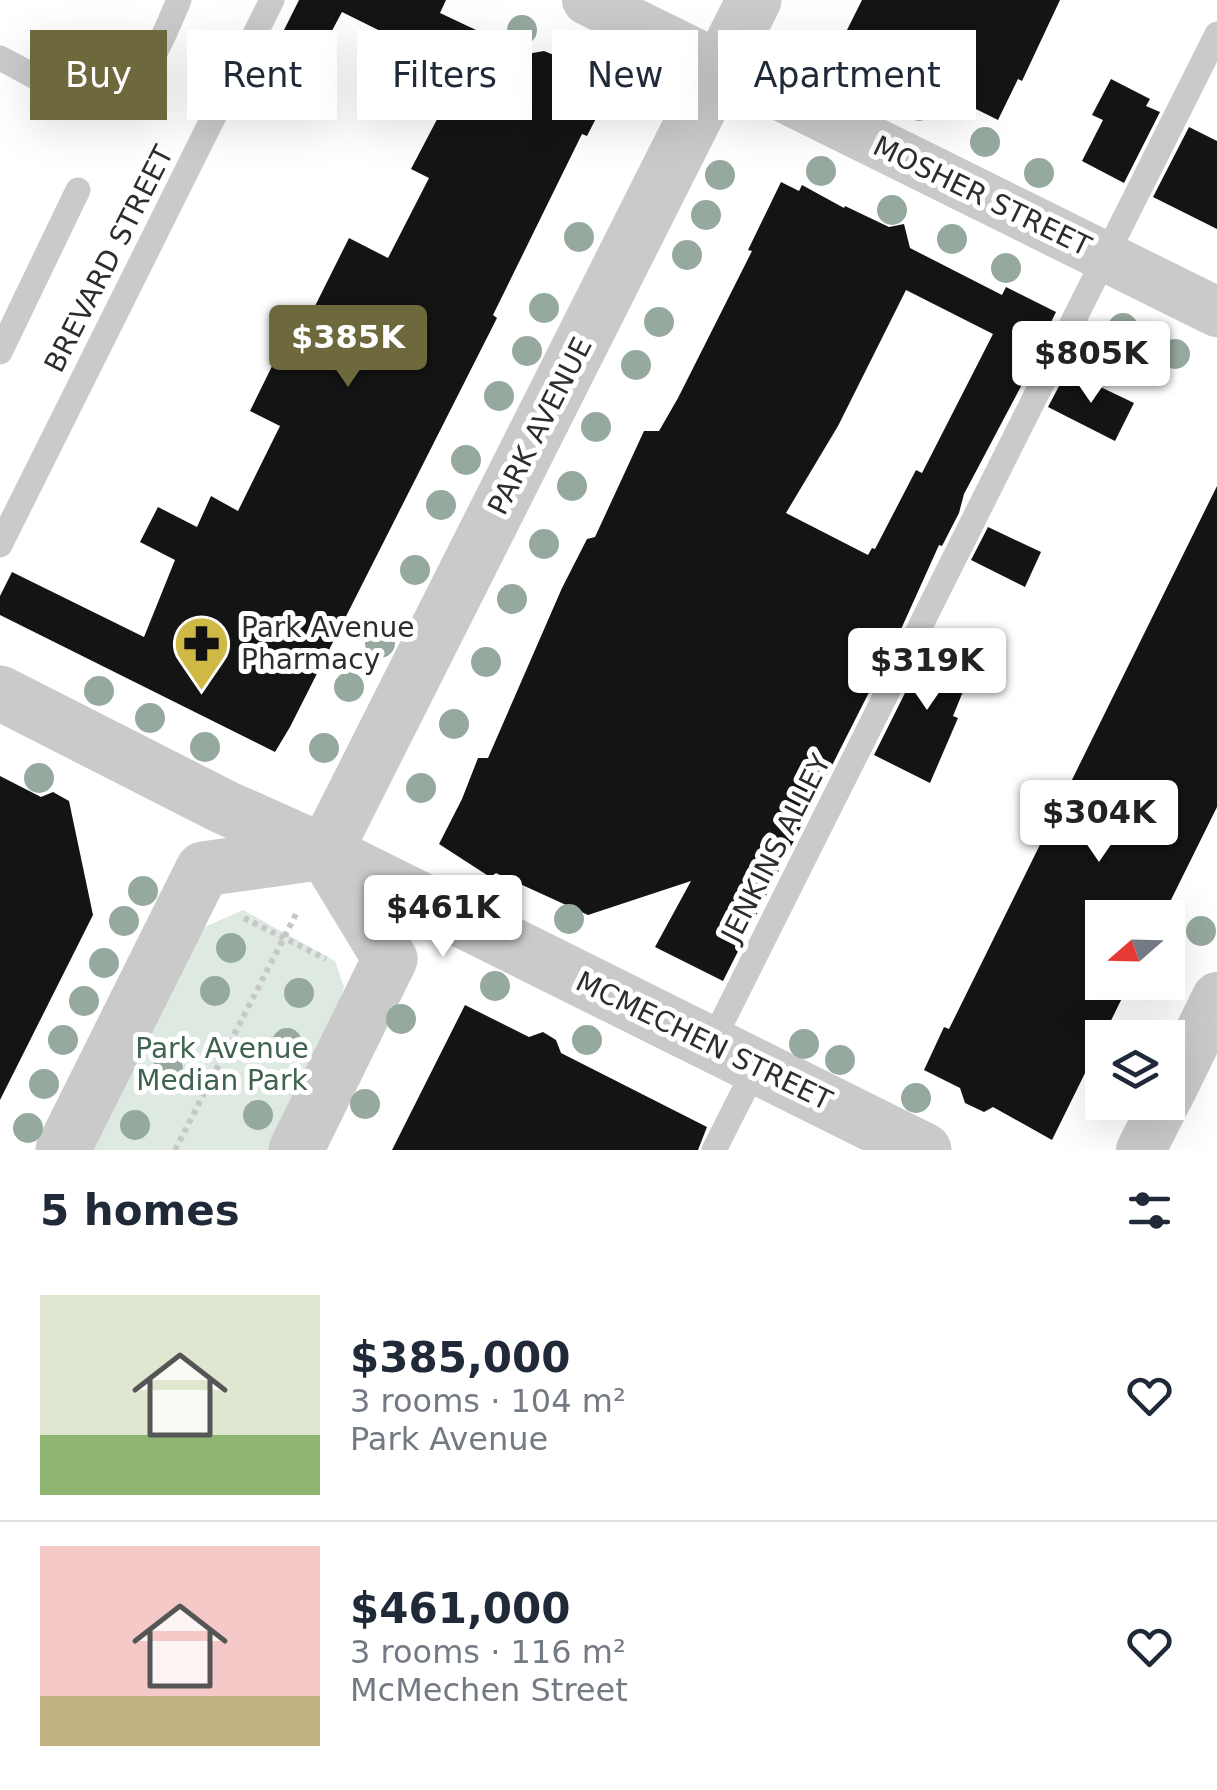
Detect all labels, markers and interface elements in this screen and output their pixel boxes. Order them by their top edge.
chip: Buy [30,30,167,120]
chip: Rent [187,30,337,120]
chip: Filters [357,30,532,120]
chip: New [552,30,698,120]
chip: Apartment [718,30,976,120]
street label: MOSHER STREET [868,129,1097,263]
street label: BREVARD STREET [38,140,181,378]
pin: $385K [278,305,418,390]
text: $385K [291,318,405,356]
pin: $805K [1021,321,1161,406]
street label: PARK AVENUE [481,332,599,520]
text: $805K [1034,334,1148,372]
place label: Park Avenue Pharmacy [241,611,414,676]
pharmacy icon: Park Avenue Pharmacy [172,613,232,692]
pin: $319K [857,628,997,713]
text: $319K [870,641,984,679]
street label: JENKINS ALLEY [714,748,838,949]
pin: $304K [1029,780,1169,865]
text: $304K [1042,793,1156,831]
pin: $461K [373,875,513,960]
text: $461K [386,888,500,926]
north arrow [1085,900,1185,1000]
map controls [1085,900,1185,1120]
street label: MCMECHEN STREET [571,965,838,1118]
button: layers [1085,1020,1185,1120]
park label: Park Avenue Median Park [135,1032,309,1097]
icon: filters [1122,1183,1177,1238]
text: 5 homes [40,1186,240,1235]
text: $385,000 [350,1333,571,1382]
icon: home [120,1335,240,1455]
icon: heart [1122,1368,1177,1423]
text: 3 rooms · 104 m² [350,1382,626,1420]
text: Park Avenue [350,1420,548,1458]
text: $461,000 [350,1584,571,1633]
icon: home [120,1586,240,1706]
icon: heart [1122,1619,1177,1674]
text: 3 rooms · 116 m² [350,1633,626,1671]
text: McMechen Street [350,1671,628,1709]

